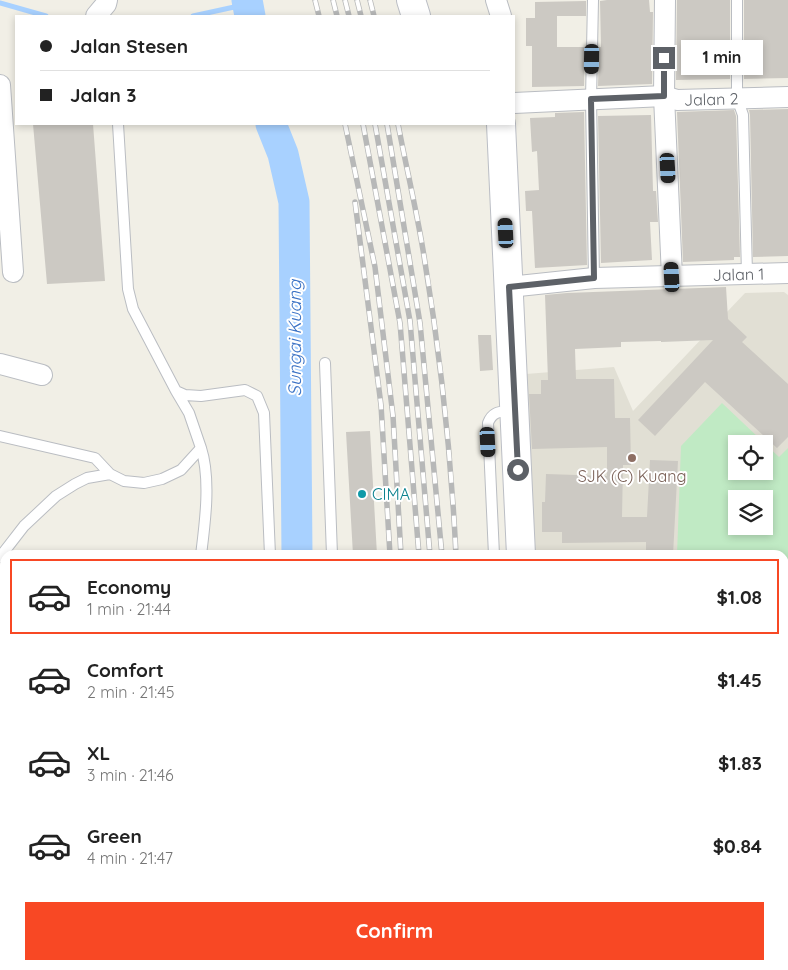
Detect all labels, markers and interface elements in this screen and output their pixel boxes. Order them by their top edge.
text: Jalan Stesen [70,34,188,58]
callout: 1 min [682,40,764,76]
car [584,44,599,74]
route end [653,47,675,69]
text: 1 min [703,47,741,67]
text: Jalan 3 [70,83,136,107]
street label: Jalan 2 [684,88,739,110]
car [659,153,676,183]
car [497,218,514,248]
car [663,262,680,292]
street label: Jalan 1 [712,264,765,285]
water label: Sungai Kuang [283,278,306,396]
car [479,427,496,457]
map controls [728,435,773,535]
button: locate [728,435,773,480]
marker: SJK (C) Kuang [626,452,638,464]
route start [507,459,529,481]
place label: SJK (C) Kuang [578,466,686,486]
place label: CIMA [372,484,410,504]
marker: CIMA [356,488,368,500]
button: layers [728,490,773,535]
icon: car [27,574,72,619]
text: Economy [87,575,171,599]
text: $1.08 [716,585,762,609]
text: 1 min · 21:44 [87,599,171,619]
icon: car [27,657,72,702]
text: Comfort [87,658,164,682]
text: $1.45 [717,668,762,692]
text: 2 min · 21:45 [87,682,174,702]
icon: car [27,740,72,785]
text: XL [87,741,110,765]
text: $1.83 [718,751,762,775]
text: 3 min · 21:46 [87,765,174,785]
icon: car [27,823,72,868]
text: Green [87,824,142,848]
text: $0.84 [713,834,762,858]
text: 4 min · 21:47 [87,848,173,868]
button: Confirm [25,902,764,960]

